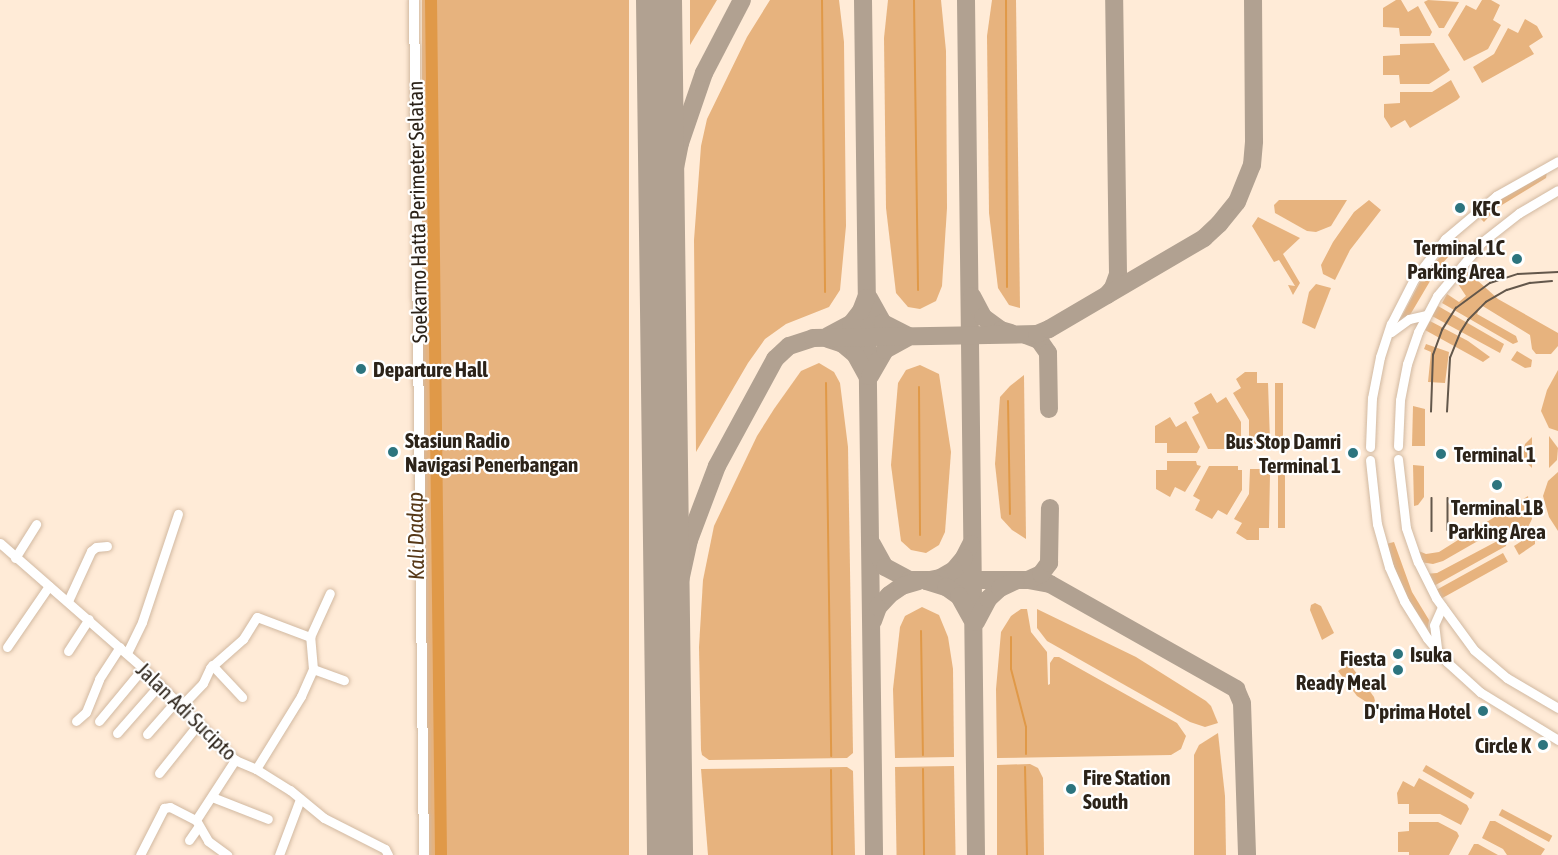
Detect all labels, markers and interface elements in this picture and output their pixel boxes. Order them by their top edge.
street label: Soekarno Hatta Perimeter Selatan [402,81,432,343]
place label: KFC [1472,195,1500,221]
marker: KFC [1453,201,1467,215]
place label: Terminal 1C Parking Area [1407,234,1505,284]
marker: Terminal 1C Parking Area [1510,252,1524,266]
place label: Departure Hall [373,356,488,382]
marker: Departure Hall [354,362,368,376]
place label: Stasiun Radio Navigasi Penerbangan [405,427,578,477]
place label: Bus Stop Damri Terminal 1 [1226,428,1341,478]
place label: Terminal 1 [1454,441,1536,467]
marker: Stasiun Radio Navigasi Penerbangan [386,445,400,459]
marker: Terminal 1 [1432,445,1450,463]
marker: Bus Stop Damri Terminal 1 [1346,446,1360,460]
marker: Terminal 1B Parking Area [1490,478,1504,492]
water label: Kali Dadap [402,492,430,580]
place label: Terminal 1B Parking Area [1448,494,1546,544]
place label: Isuka [1410,641,1452,667]
place label: Fiesta Ready Meal [1296,645,1386,695]
marker: Isuka [1391,647,1405,661]
street label: Jalan Adi Sucipto [131,657,243,765]
marker: Fiesta Ready Meal [1391,663,1405,677]
place label: D'prima Hotel [1364,698,1471,724]
marker: D'prima Hotel [1476,704,1490,718]
place label: Circle K [1475,732,1531,758]
marker: Circle K [1536,738,1550,752]
place label: Fire Station South [1083,764,1170,814]
marker: Fire Station South [1064,782,1078,796]

